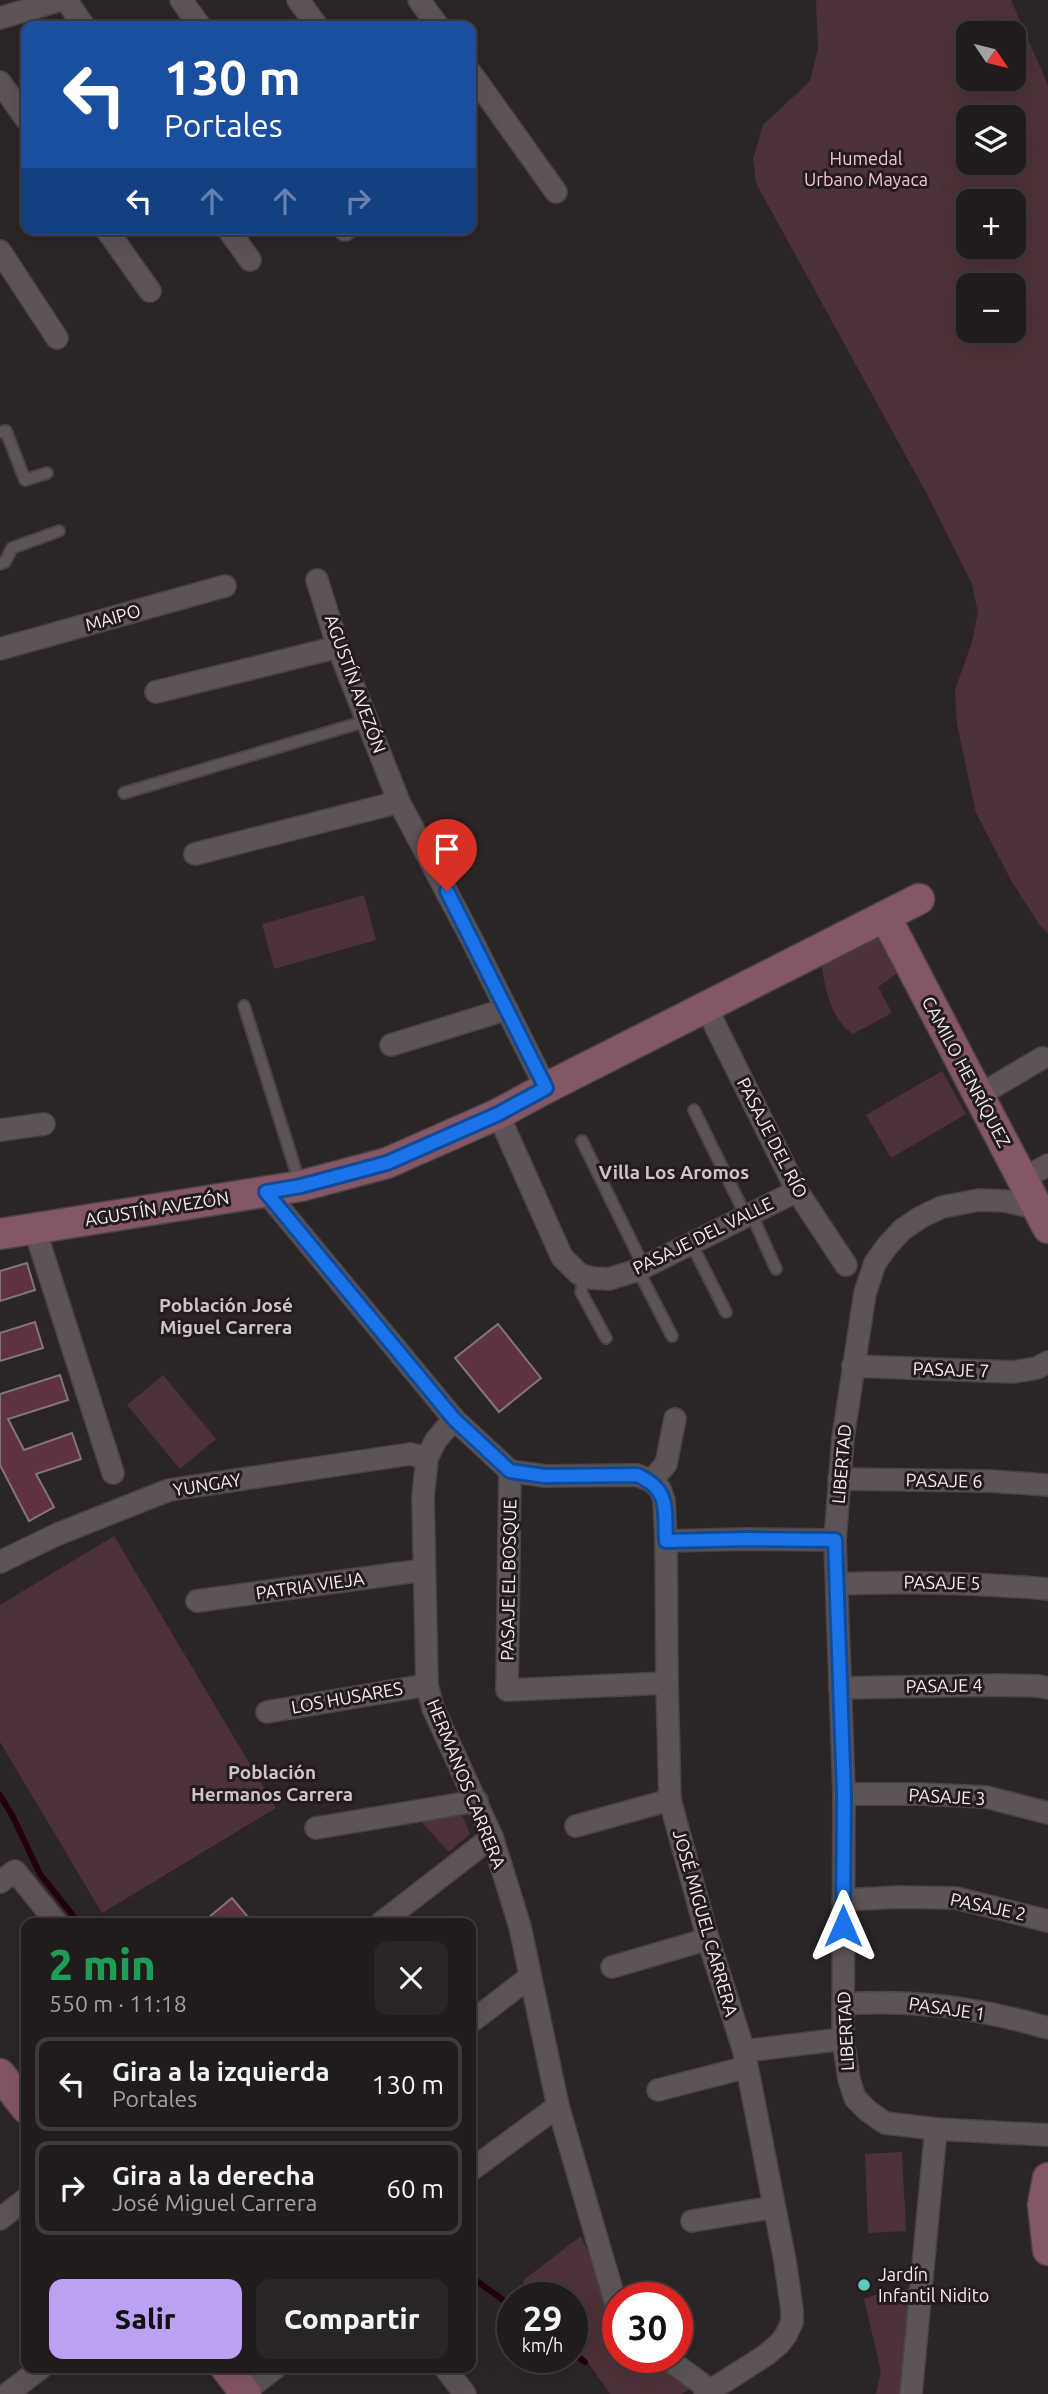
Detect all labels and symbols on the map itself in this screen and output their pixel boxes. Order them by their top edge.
north arrow [956,21,1026,91]
park label: Humedal Urbano Mayaca [804,148,928,189]
street label: MAIPO [83,600,143,634]
street label: AGUSTÍN AVEZÓN [322,611,391,756]
pin [417,819,477,891]
street label: CAMILO HENRÍQUEZ [918,992,1016,1151]
street label: PASAJE DEL RÍO [734,1073,813,1201]
district label: Villa Los Aromos [599,1161,749,1183]
street label: AGUSTÍN AVEZÓN [83,1186,230,1229]
street label: PASAJE DEL VALLE [629,1192,776,1278]
district label: Población José Miguel Carrera [159,1294,293,1338]
street label: PASAJE 7 [912,1358,990,1380]
street label: LIBERTAD [828,1423,854,1505]
street label: YUNGAY [172,1469,243,1499]
street label: PASAJE 6 [905,1469,983,1491]
street label: PASAJE EL BOSQUE [497,1499,520,1661]
street label: PATRIA VIEJA [254,1567,366,1603]
street label: PASAJE 5 [903,1571,981,1593]
street label: PASAJE 4 [905,1674,983,1696]
street label: LOS HUSARES [290,1677,404,1717]
street label: HERMANOS CARRERA [424,1696,510,1871]
district label: Población Hermanos Carrera [191,1761,353,1805]
street label: PASAJE 3 [908,1784,986,1808]
street label: JOSÉ MIGUEL CARRERA [670,1827,743,2019]
street label: PASAJE 2 [949,1888,1028,1924]
position arrow [806,1889,880,1963]
street label: LIBERTAD [833,1991,857,2071]
street label: PASAJE 1 [908,1993,987,2023]
place label: Jardín Infantil Nidito [878,2264,989,2305]
marker: Jardín Infantil Nidito [856,2277,872,2293]
speed limit sign: 30 [602,2282,693,2373]

